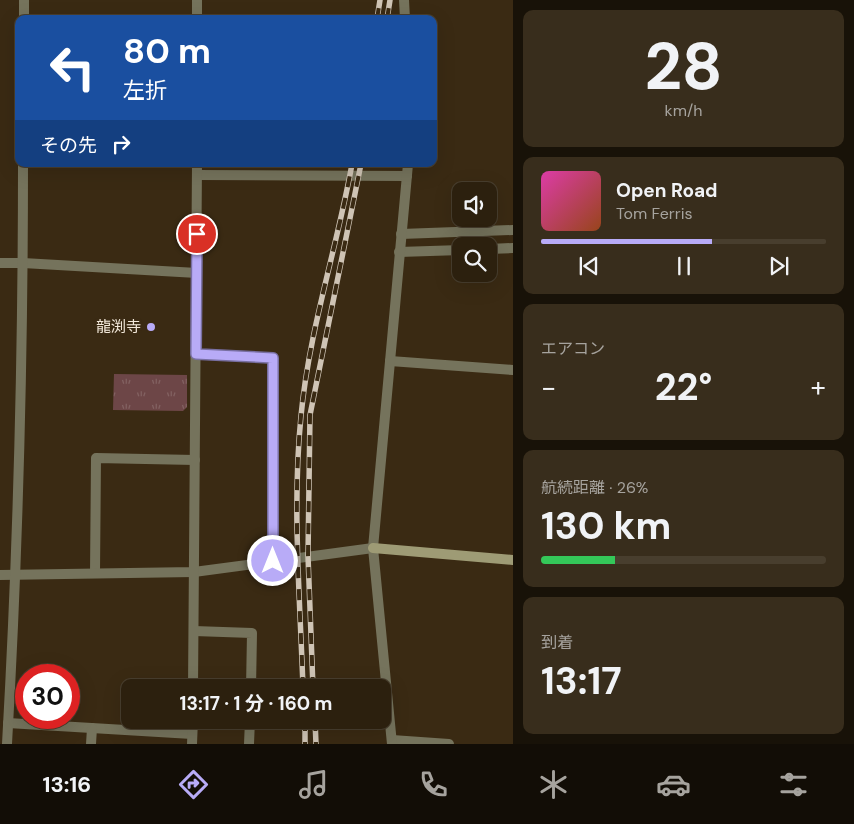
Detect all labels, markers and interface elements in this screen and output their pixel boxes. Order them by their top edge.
text: 28 [644,25,723,109]
text: 80 m [123,28,211,74]
icon: left [40,35,105,100]
text: 左折 [123,76,167,105]
text: km/h [665,100,702,121]
icon: right [107,130,135,158]
text: その先 [40,133,97,158]
text: Open Road [616,178,718,203]
map controls [452,182,497,282]
button: sound [452,182,497,227]
text: Tom Ferris [616,203,693,224]
pin [176,213,218,255]
icon: arrive [183,220,211,248]
button: search [452,237,497,282]
icon: previous [575,252,603,280]
icon: pause [670,252,698,280]
icon: next [765,252,793,280]
place label: 龍渕寺 [96,317,141,337]
marker: 龍渕寺 [145,321,157,333]
text: エアコン [541,338,605,359]
text: 22° [655,362,712,412]
text: − [541,369,556,406]
text: + [811,369,826,406]
text: 航続距離 · 26% [541,477,648,498]
text: 130 km [541,501,671,551]
position arrow [246,534,298,586]
text: 到着 [541,632,573,653]
text: 13:17 [541,656,622,706]
speed limit sign: 30 [15,664,80,729]
text: 13:17 · 1 分 · 160 m [180,691,332,716]
icon: directions [176,767,211,802]
icon: music [296,767,331,802]
icon: phone [416,767,451,802]
icon: climate [536,767,571,802]
icon: car [656,767,691,802]
icon: filters [776,767,811,802]
text: 13:16 [43,770,91,799]

